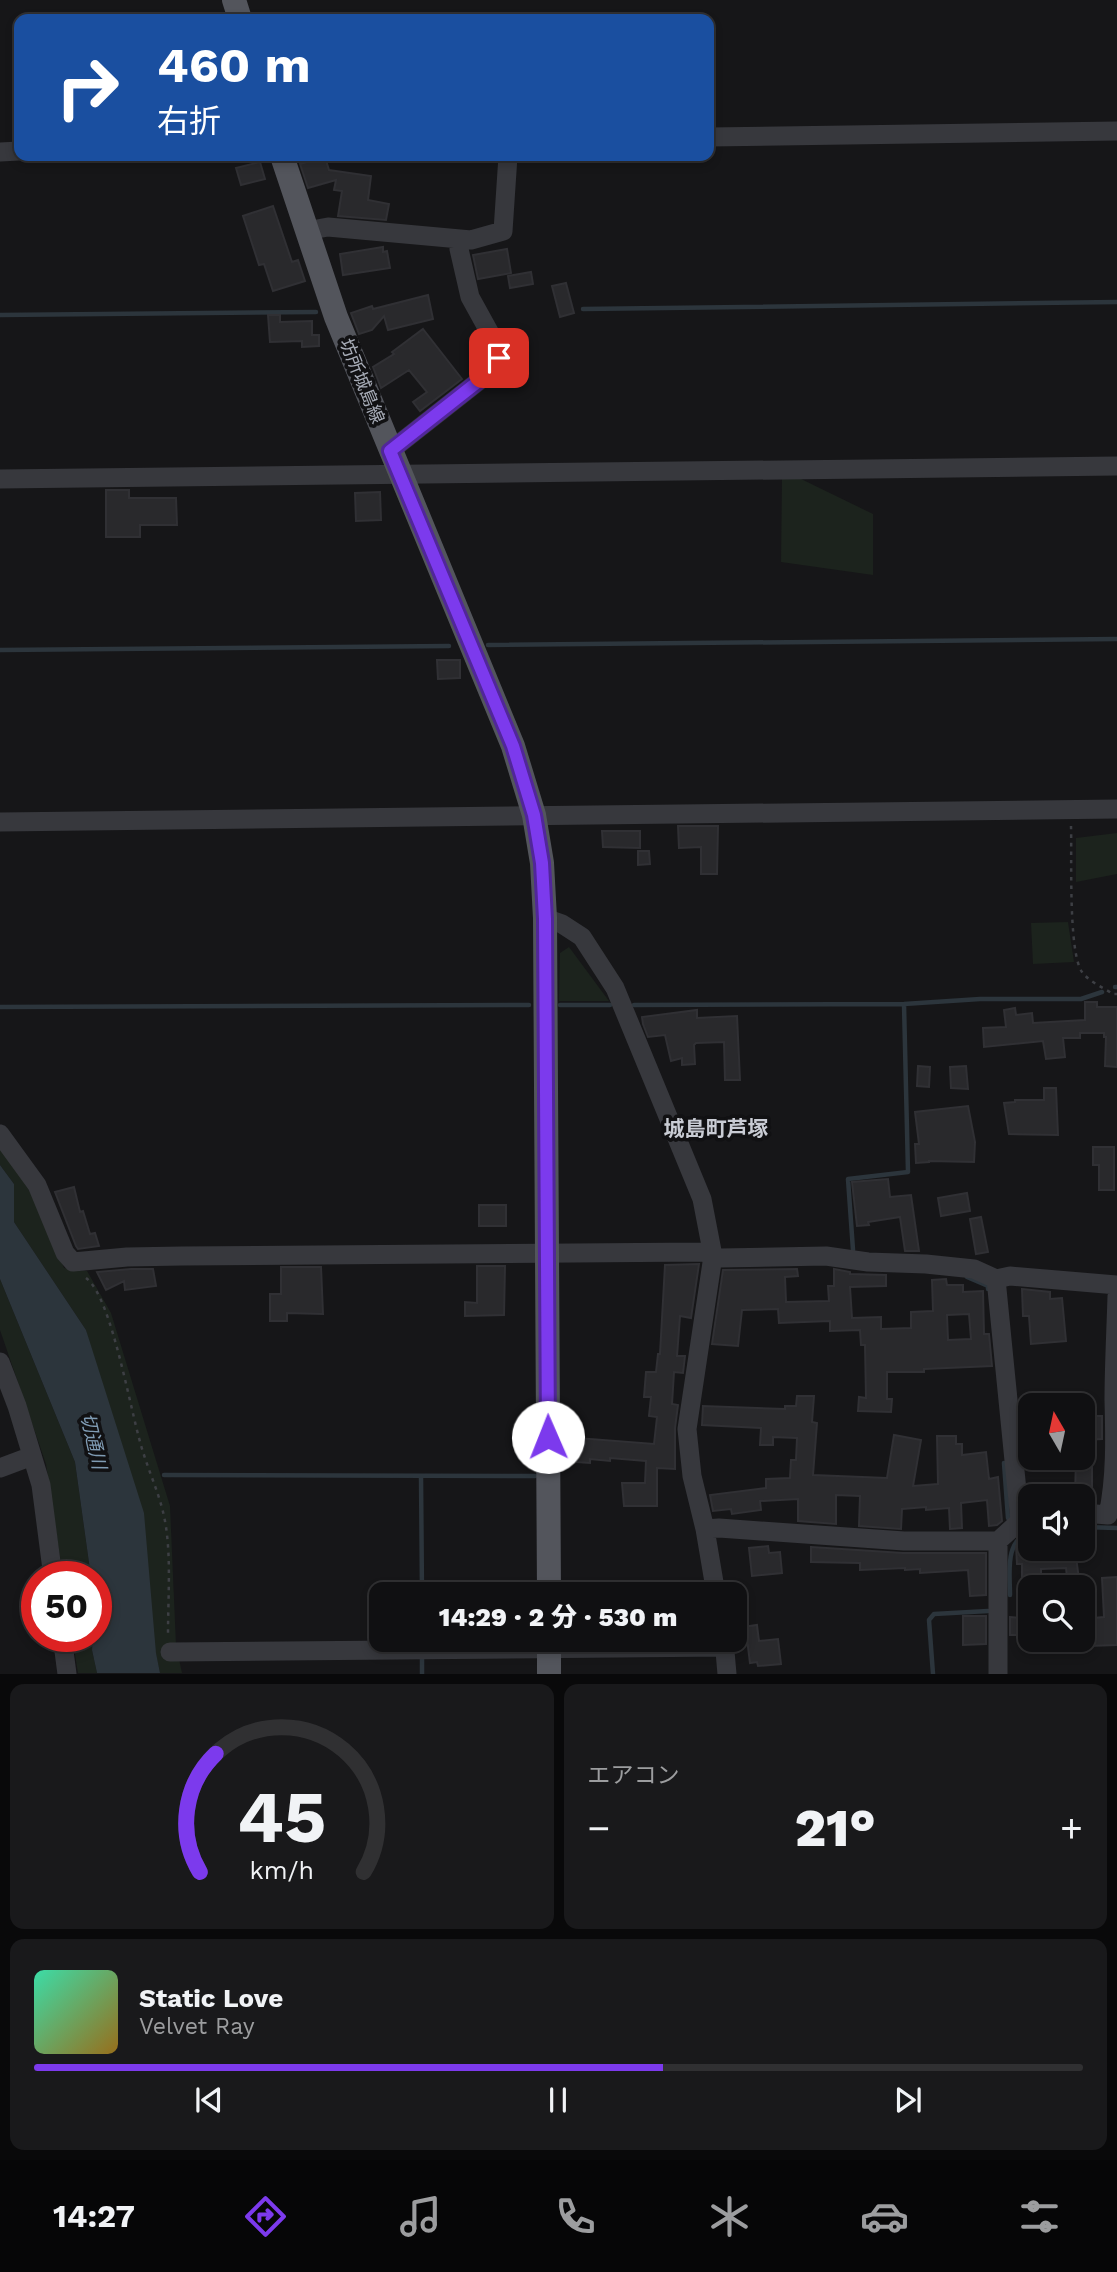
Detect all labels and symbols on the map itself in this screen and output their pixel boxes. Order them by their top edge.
pin [469,328,529,388]
street label: 坊所城島線 [336,335,389,426]
district label: 城島町芦塚 [664,1116,769,1141]
north arrow [1018,1393,1096,1470]
position arrow [511,1400,585,1474]
water label: 切通川 [76,1411,112,1473]
speed limit sign: 50 [21,1561,112,1652]

